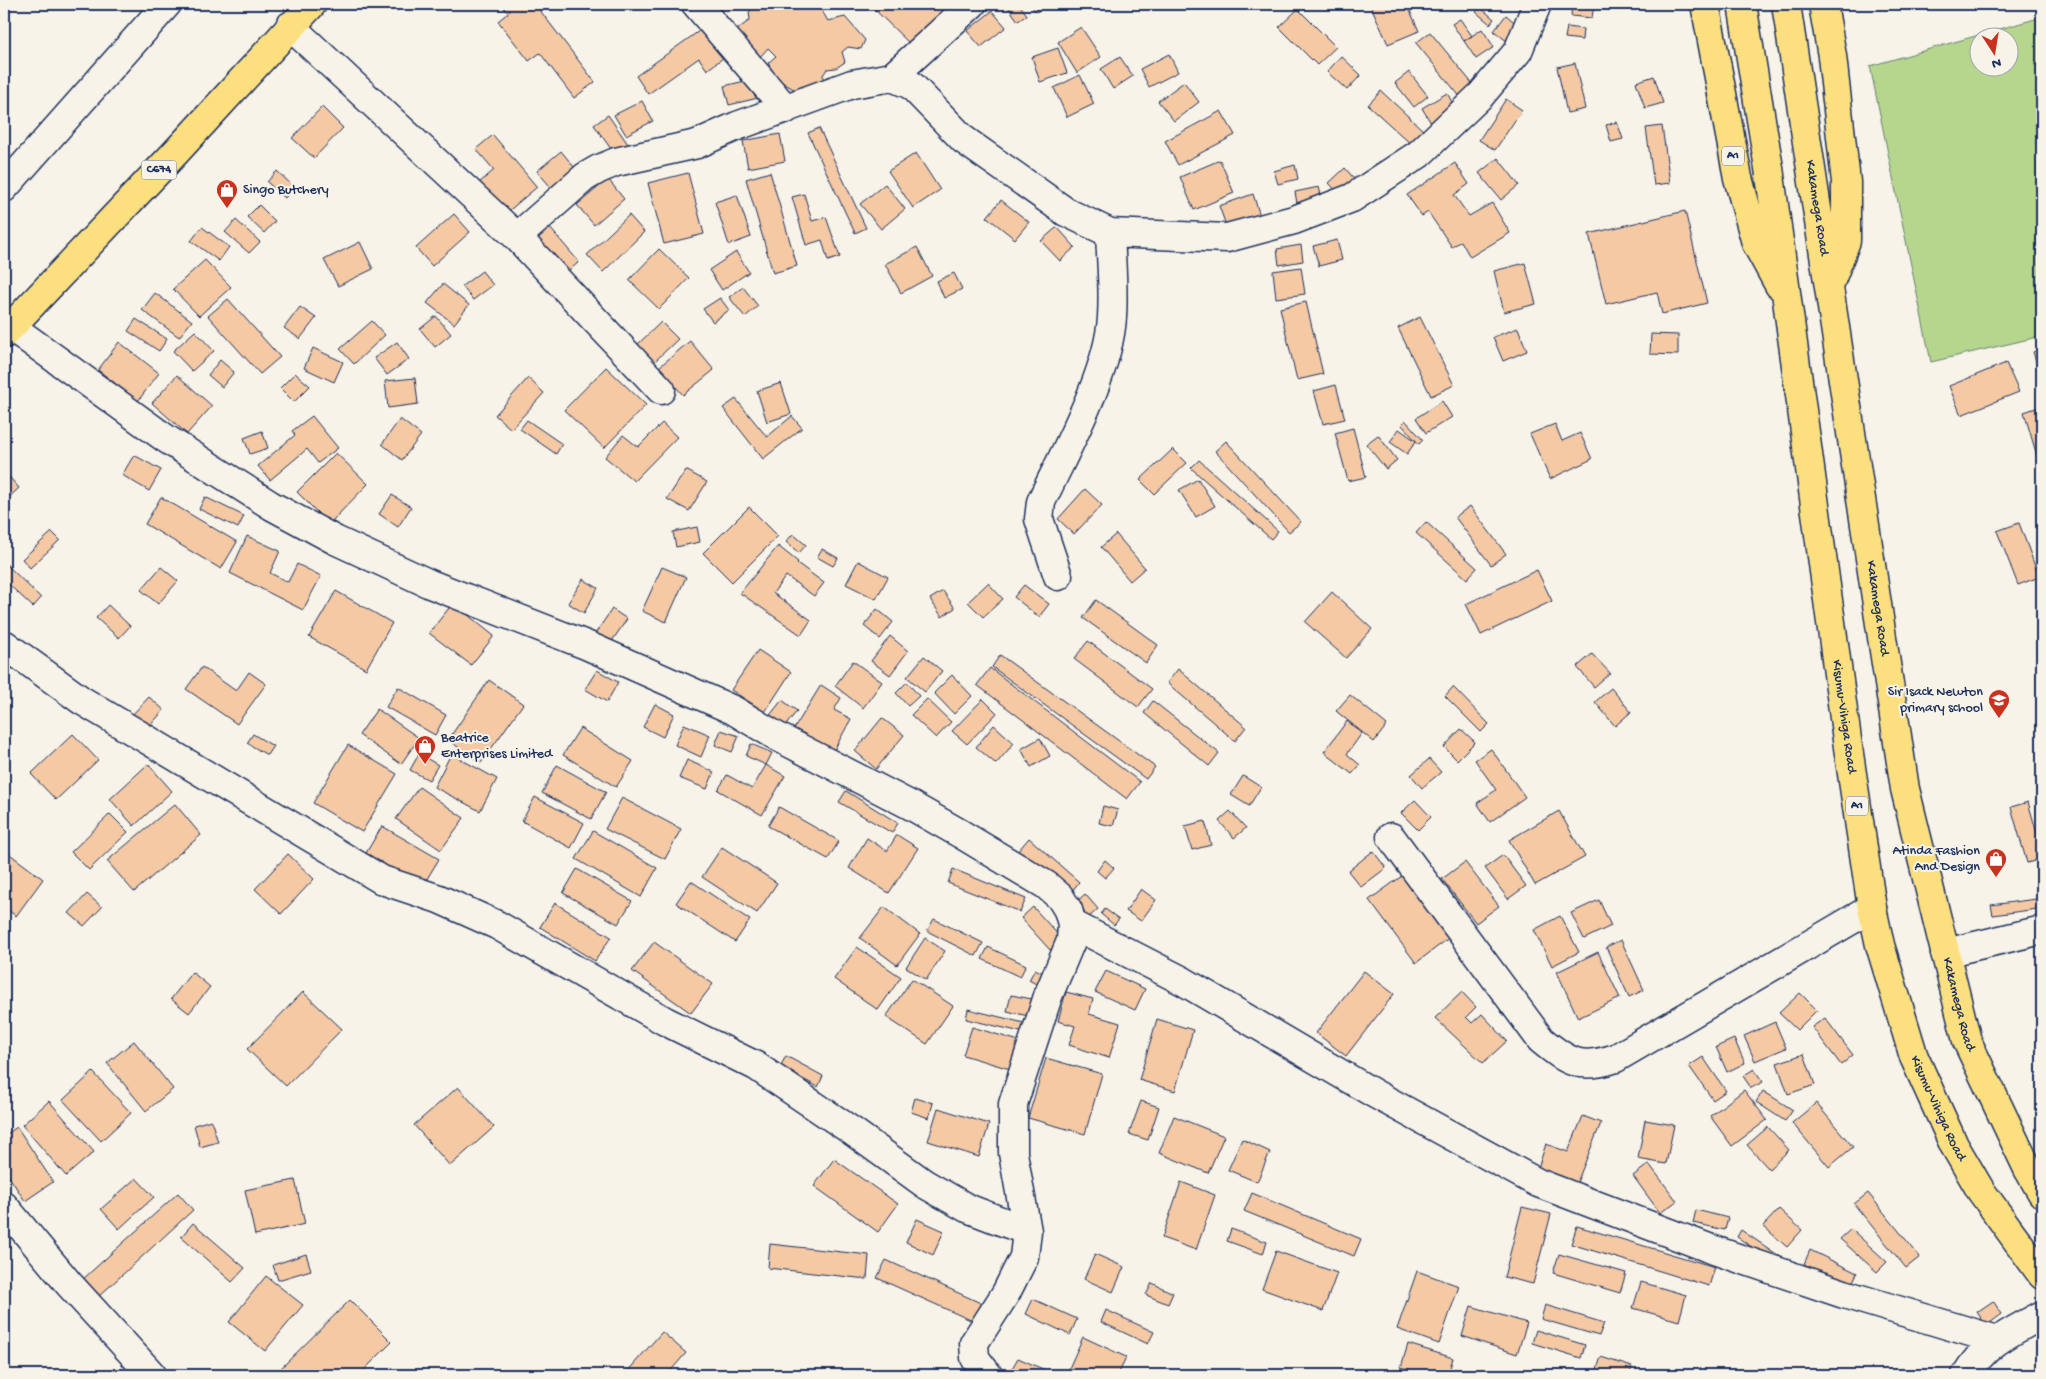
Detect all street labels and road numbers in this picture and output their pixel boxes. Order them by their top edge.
road number: A1 [1722,146,1744,166]
street label: Kakamega Road [1801,159,1833,258]
road number: C674 [142,160,176,180]
street label: Kakamega Road [1862,559,1893,659]
street label: Kisumu-Vihiga Road [1828,659,1861,776]
road number: A1 [1846,796,1868,816]
street label: Kakamega Road [1938,956,1980,1056]
street label: Kisumu-Vihiga Road [1906,1053,1971,1166]

